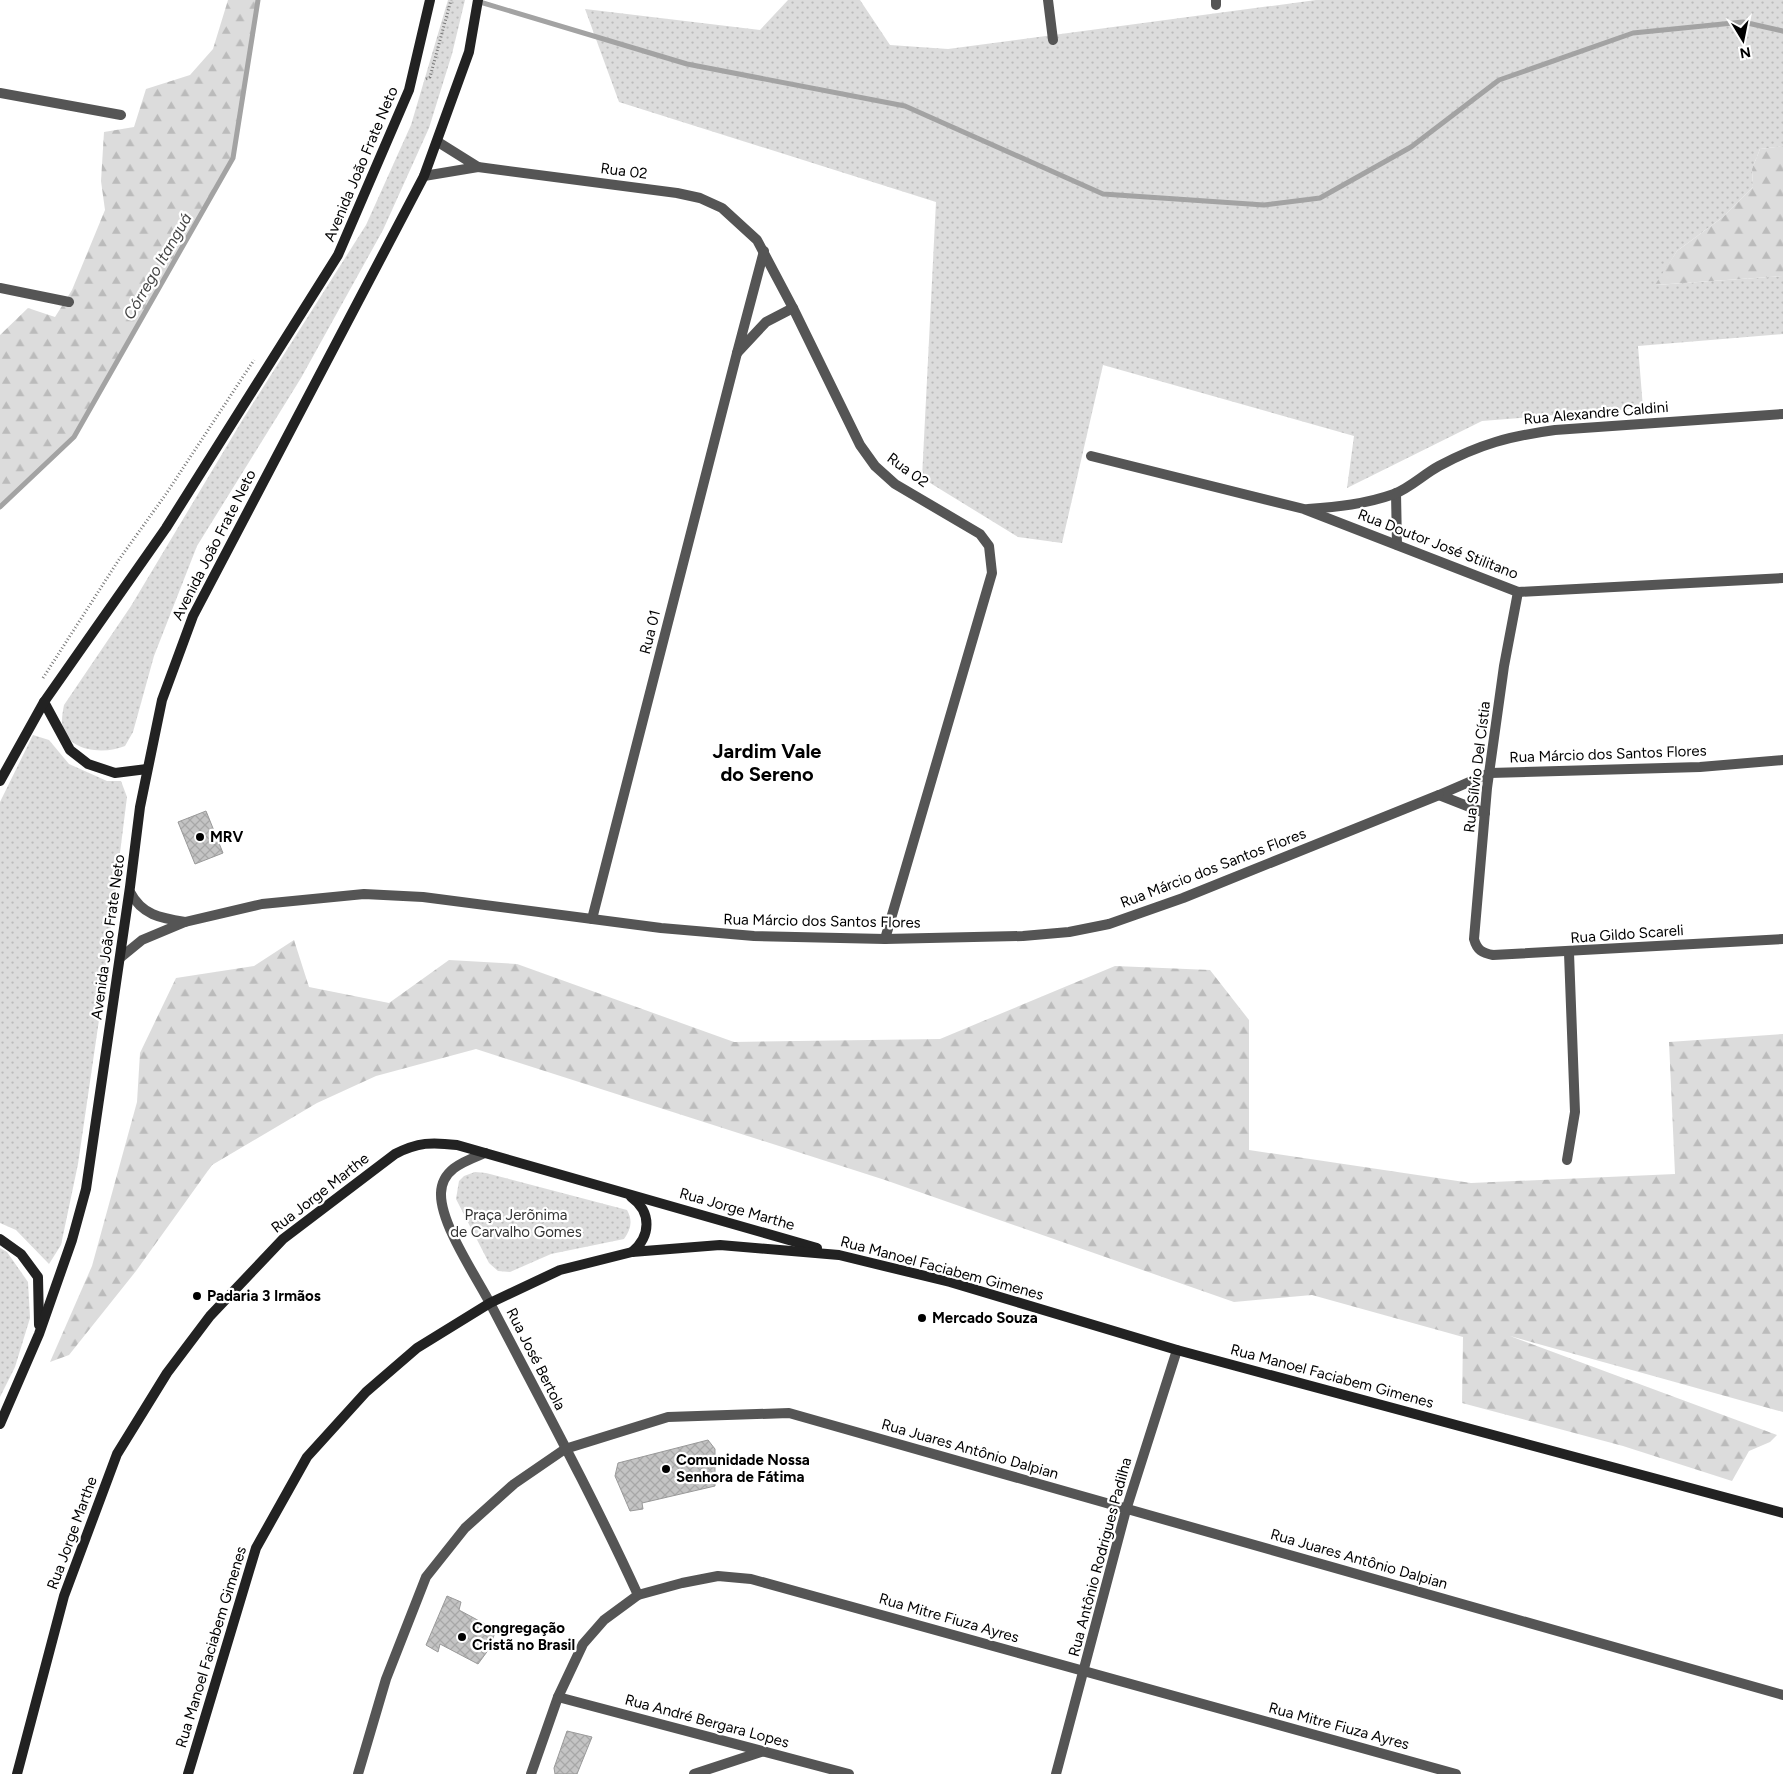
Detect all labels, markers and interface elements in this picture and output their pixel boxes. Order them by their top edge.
north arrow [1718,15,1768,65]
text: N [1738,43,1752,62]
street label: Avenida João Frate Neto [320,84,402,244]
street label: Rua 02 [600,159,648,183]
water label: Córrego Itanguá [119,210,196,323]
street label: Rua Alexandre Caldini [1523,398,1669,428]
street label: Rua 02 [884,449,932,491]
street label: Avenida João Frate Neto [168,466,260,623]
street label: Rua Doutor José Stilitano [1355,505,1521,583]
street label: Rua 01 [636,608,664,656]
street label: Rua Sílvio Del Cístia [1460,700,1494,834]
district label: Jardim Vale do Sereno [713,739,821,786]
street label: Rua Márcio dos Santos Flores [1509,742,1707,766]
street label: Rua Márcio dos Santos Flores [1118,824,1308,912]
place label: MRV [210,828,244,846]
marker: MRV [194,831,206,843]
street label: Avenida João Frate Neto [87,853,129,1021]
street label: Rua Márcio dos Santos Flores [723,910,921,932]
street label: Rua Gildo Scareli [1570,921,1684,947]
street label: Rua Jorge Marthe [268,1149,372,1237]
street label: Rua Jorge Marthe [677,1184,797,1234]
park label: Praça Jerõnima de Carvalho Gomes [450,1206,582,1241]
street label: Rua Manoel Faciabem Gimenes [838,1232,1046,1304]
place label: Padaria 3 Irmãos [207,1287,321,1305]
marker: Padaria 3 Irmãos [191,1290,203,1302]
street label: Rua José Bertola [503,1305,569,1413]
place label: Mercado Souza [932,1309,1038,1327]
marker: Mercado Souza [916,1312,928,1324]
street label: Rua Manoel Faciabem Gimenes [1228,1340,1436,1412]
street label: Rua Juares Antônio Dalpian [879,1415,1061,1483]
place label: Comunidade Nossa Senhora de Fátima [676,1451,810,1486]
street label: Rua Antônio Rodrigues Padilha [1065,1455,1135,1659]
marker: Comunidade Nossa Senhora de Fátima [660,1463,672,1475]
street label: Rua Jorge Marthe [43,1474,101,1592]
street label: Rua Juares Antônio Dalpian [1268,1525,1450,1593]
street label: Rua Manoel Faciabem Gimenes [172,1544,250,1750]
street label: Rua Mitre Fiuza Ayres [877,1589,1021,1647]
place label: Congregação Cristã no Brasil [472,1619,575,1654]
marker: Congregação Cristã no Brasil [456,1631,468,1643]
street label: Rua André Bergara Lopes [623,1690,791,1752]
street label: Rua Mitre Fiuza Ayres [1267,1699,1411,1753]

